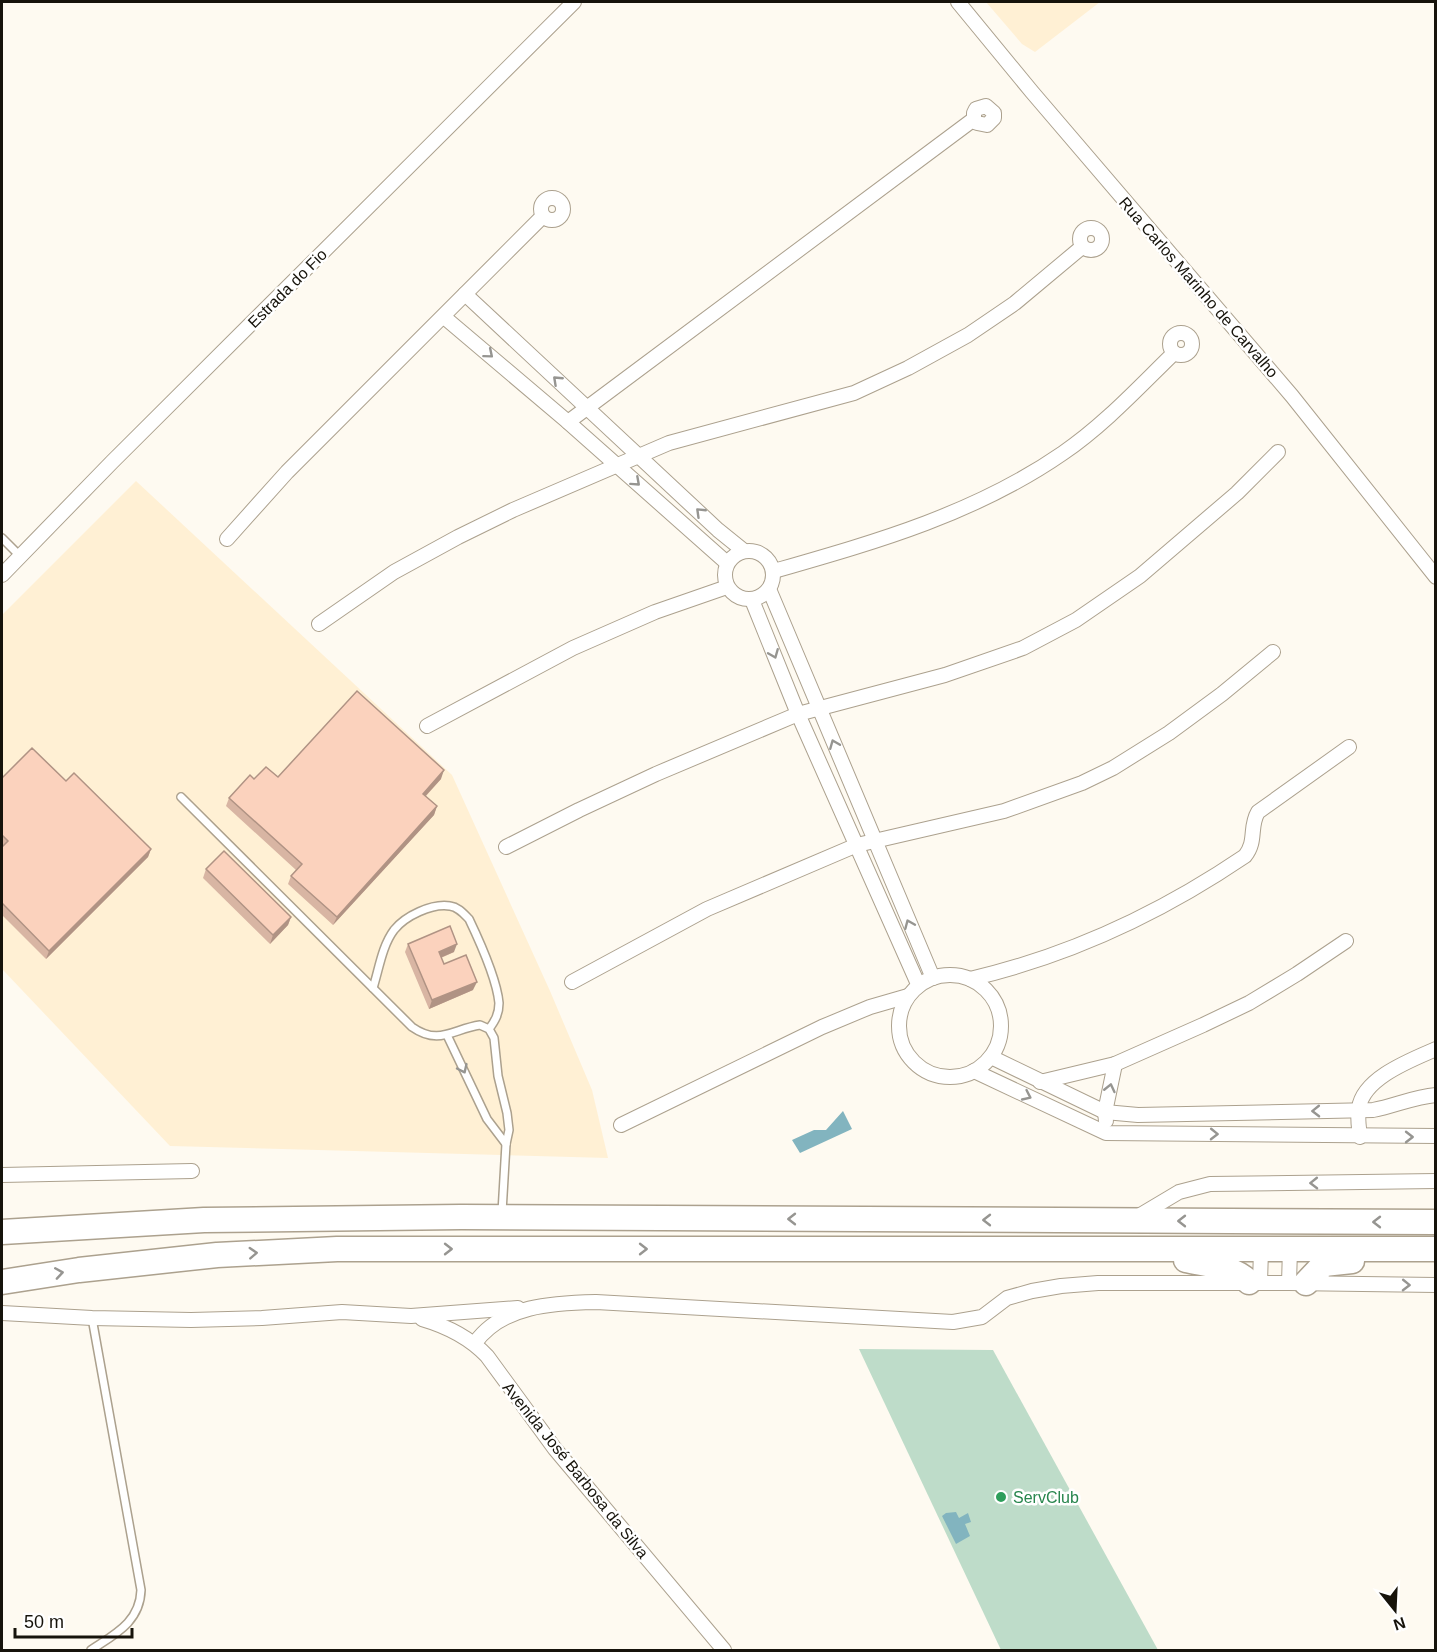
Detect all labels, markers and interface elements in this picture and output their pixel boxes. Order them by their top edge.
street label: Rua Carlos Marinho de Carvalho [1116,194,1282,381]
street label: Estrada do Fio [245,245,330,331]
one-way arrow [482,347,493,358]
one-way arrow [554,376,564,387]
one-way arrow [629,475,640,486]
one-way arrow [697,509,708,520]
one-way arrow [767,647,779,658]
one-way arrow [829,739,841,750]
one-way arrow [905,919,917,930]
one-way arrow [456,1062,468,1073]
one-way arrow [1102,1083,1115,1093]
one-way arrow [1020,1089,1031,1101]
one-way arrow [1312,1105,1321,1118]
one-way arrow [1209,1128,1218,1141]
one-way arrow [1404,1131,1413,1143]
one-way arrow [1310,1177,1319,1189]
one-way arrow [788,1213,797,1225]
one-way arrow [983,1214,992,1226]
one-way arrow [1178,1215,1187,1227]
one-way arrow [1373,1216,1382,1228]
one-way arrow [444,1243,453,1255]
one-way arrow [639,1243,648,1255]
one-way arrow [249,1247,258,1260]
one-way arrow [55,1268,64,1280]
one-way arrow [1402,1279,1411,1291]
street label: Avenida José Barbosa da Silva [499,1379,652,1562]
place label: ServClub [1013,1489,1079,1506]
marker: ServClub [994,1490,1008,1504]
north arrow [1365,1580,1425,1640]
scale bar [15,1601,132,1639]
text: 50 m [24,1612,64,1632]
text: N [1391,1614,1408,1634]

